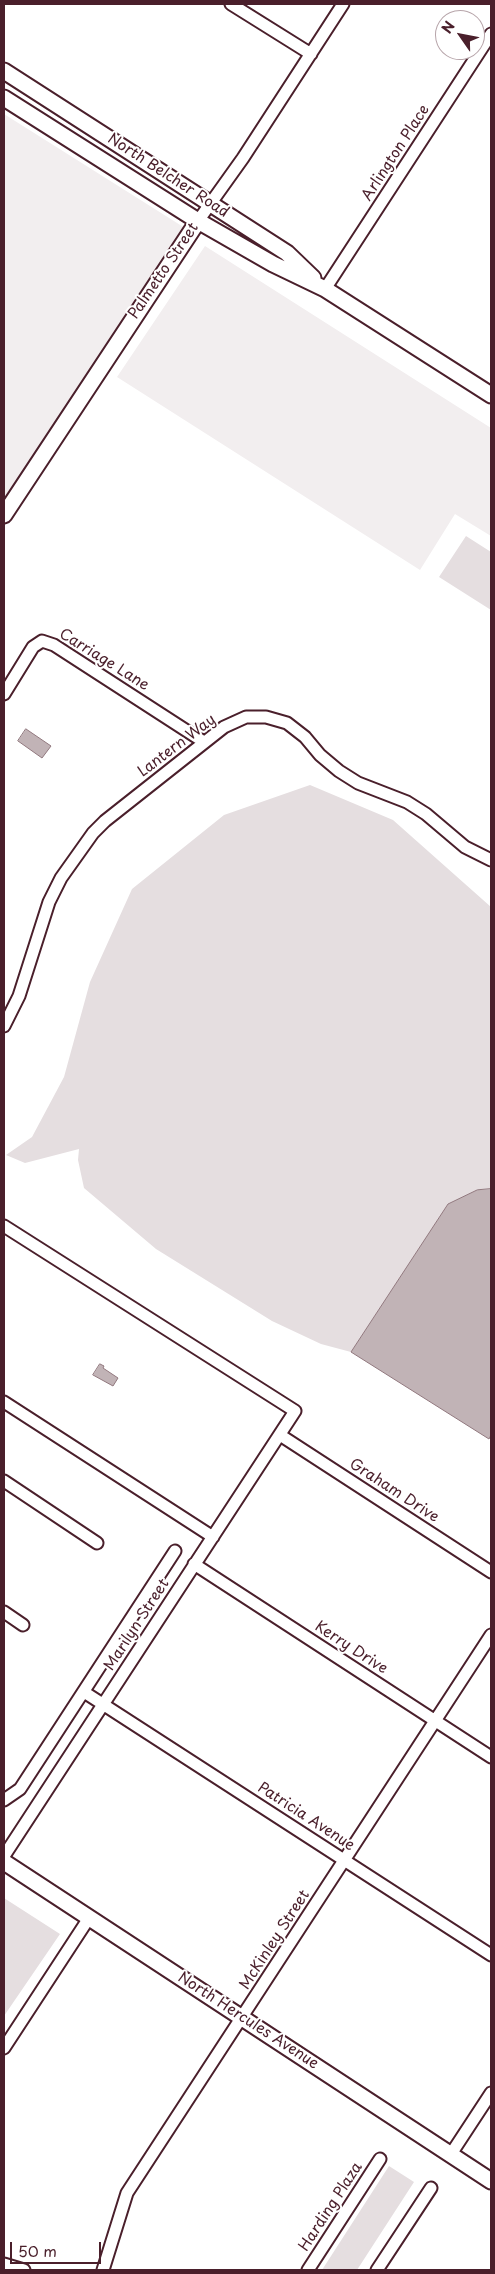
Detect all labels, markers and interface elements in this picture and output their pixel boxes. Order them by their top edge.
north arrow [435,10,485,60]
text: N [436,17,460,37]
street label: Arlington Place [358,102,434,204]
street label: North Belcher Road [104,130,232,222]
street label: Palmetto Street [125,219,203,323]
street label: Carriage Lane [56,625,152,695]
street label: Lantern Way [134,711,220,781]
street label: Graham Drive [346,1455,442,1527]
street label: Marilyn Street [101,1576,173,1674]
street label: Kerry Drive [311,1618,391,1678]
street label: Patricia Avenue [254,1779,358,1855]
street label: McKinley Street [236,1887,314,1993]
street label: North Hercules Avenue [174,1969,322,2073]
street label: Harding Plaza [296,2159,366,2255]
scale bar [12,2232,104,2264]
text: 50 m [18,2239,57,2262]

